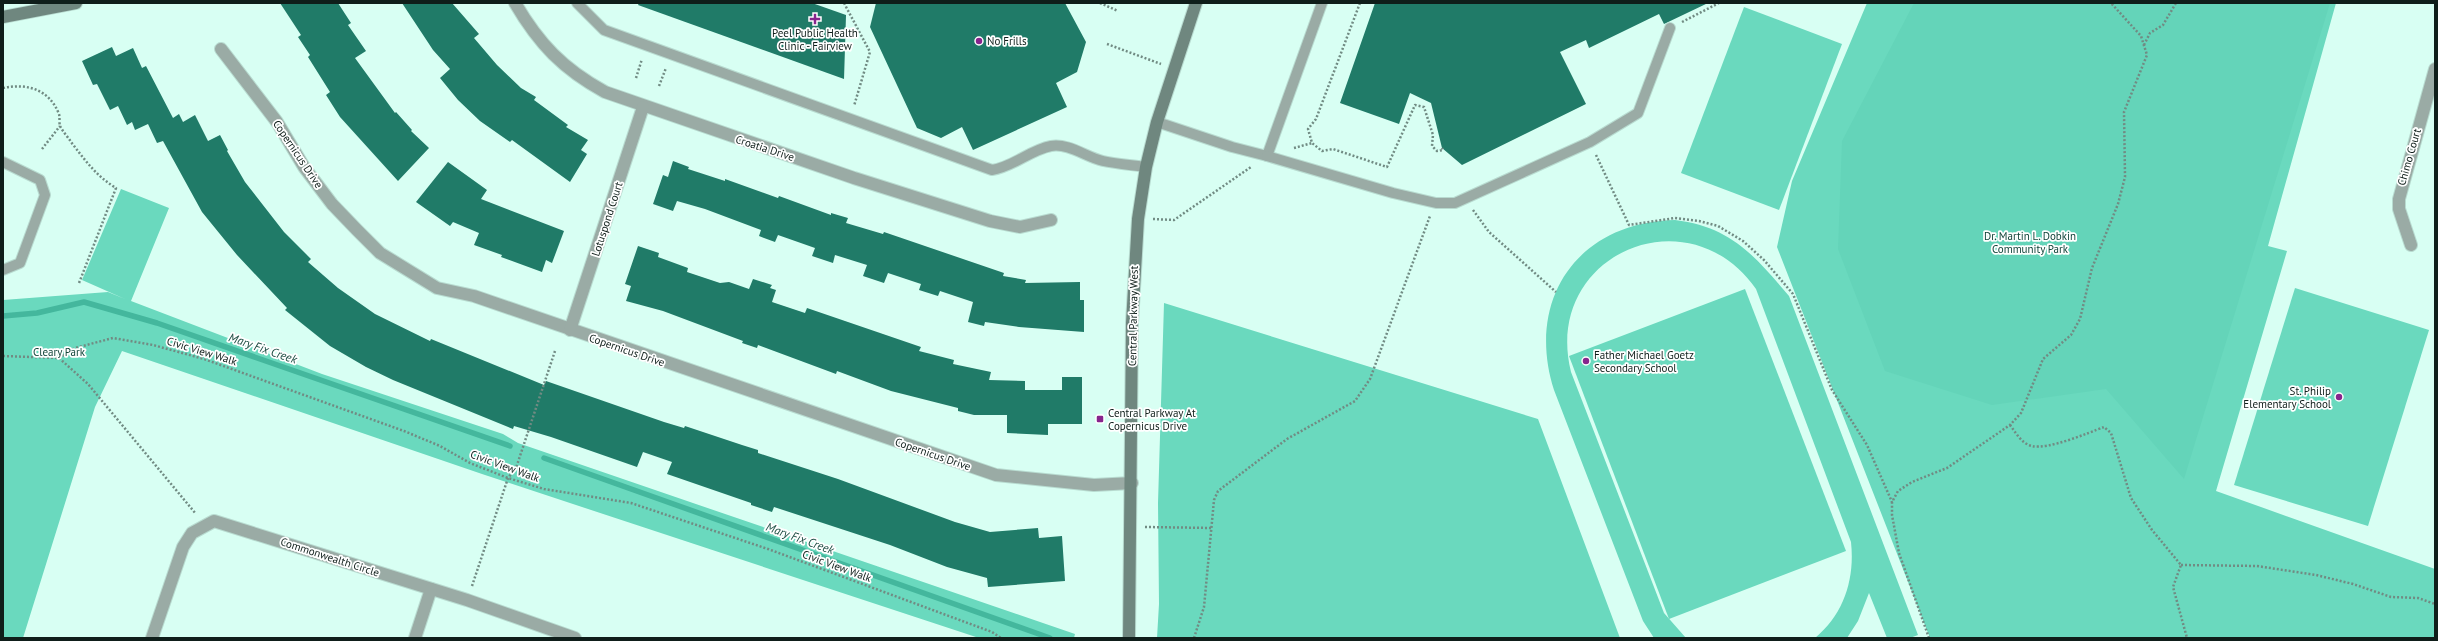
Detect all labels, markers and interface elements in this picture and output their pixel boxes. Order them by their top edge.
marker: Peel Public Health Clinic - Fairview [809,13,821,25]
place label: Peel Public Health Clinic - Fairview [772,26,858,53]
place label: No Frills [987,34,1027,48]
marker: No Frills [974,36,984,46]
street label: Copernicus Drive [270,117,326,191]
street label: Chimo Court [2394,127,2424,187]
street label: Croatia Drive [734,132,797,164]
street label: Lotuspond Court [588,180,626,258]
park label: Dr. Martin L. Dobkin Community Park [1984,229,2076,256]
street label: Central Parkway West [1125,265,1141,366]
water label: Mary Fix Creek [227,329,300,367]
street label: Copernicus Drive [587,330,667,370]
street label: Civic View Walk [165,334,239,369]
park label: Cleary Park [33,345,86,359]
place label: Father Michael Goetz Secondary School [1594,348,1694,375]
marker: Father Michael Goetz Secondary School [1581,356,1591,366]
place label: St. Philip Elementary School [2243,384,2332,411]
marker: St. Philip Elementary School [2334,392,2344,402]
place label: Central Parkway At Copernicus Drive [1108,406,1196,433]
marker: Central Parkway At Copernicus Drive [1095,414,1105,424]
street label: Copernicus Drive [893,434,973,474]
street label: Civic View Walk [468,447,542,485]
water label: Mary Fix Creek [764,519,837,557]
street label: Commonwealth Circle [279,534,382,580]
street label: Civic View Walk [800,547,874,585]

